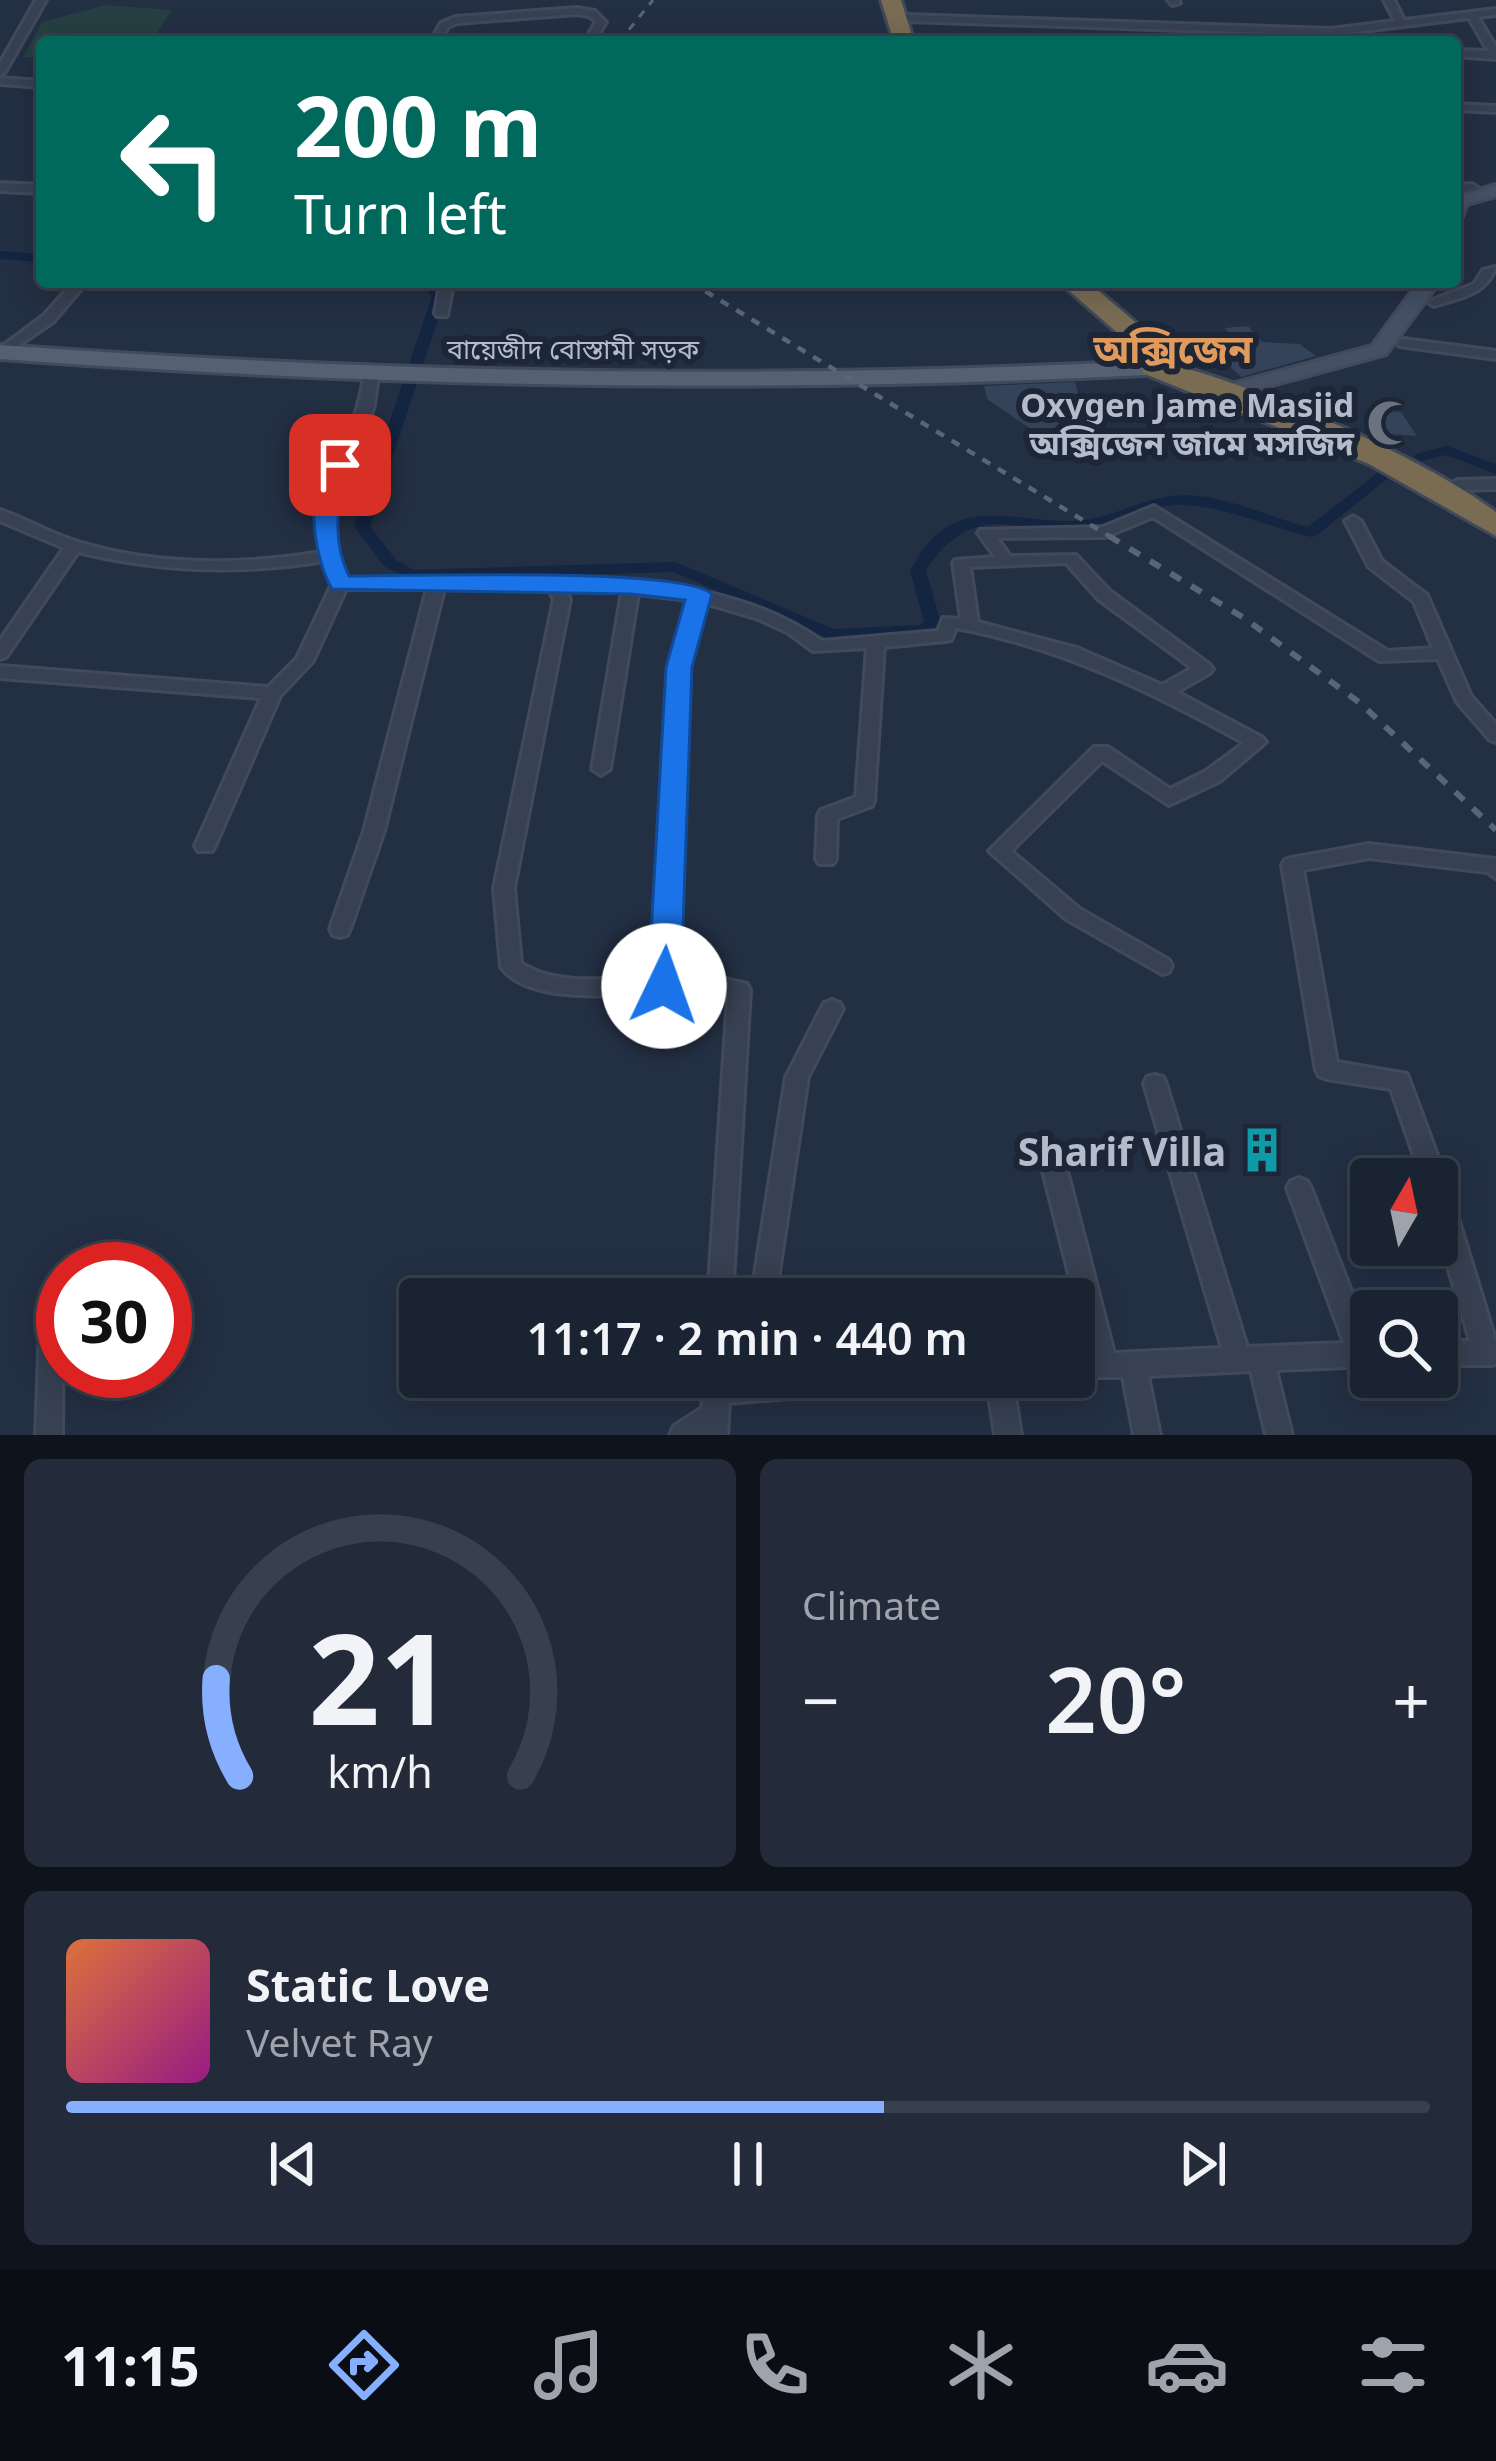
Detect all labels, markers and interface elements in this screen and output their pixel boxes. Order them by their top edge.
text: 200 m [294,67,542,182]
icon: left [96,84,252,240]
text: Turn left [294,176,507,250]
district label: অক্সিজেন [1092,321,1253,374]
street label: বায়েজীদ বোস্তামী সড়ক [446,330,700,367]
place label: Oxygen Jame Masjid অক্সিজেন জামে মসজিদ [1020,382,1355,465]
mosque icon: Oxygen Jame Masjid অক্সিজেন জামে মসজিদ [1365,398,1415,448]
pin [289,414,391,516]
icon: arrive [307,432,373,498]
position arrow [601,923,727,1049]
place label: Sharif Villa [1018,1124,1226,1177]
building icon: Sharif Villa [1237,1125,1287,1175]
north arrow [1350,1158,1458,1266]
map controls [1350,1158,1458,1398]
speed limit sign: 30 [36,1242,192,1398]
button: search [1350,1290,1458,1398]
text: 11:17 · 2 min · 440 m [526,1307,968,1368]
text: Climate [802,1578,941,1631]
text: 21 [309,1592,451,1762]
text: 20° [1045,1637,1187,1759]
text: − [802,1654,840,1744]
text: + [1392,1654,1430,1744]
text: km/h [327,1742,433,1801]
text: Static Love [246,1954,490,2015]
text: Velvet Ray [246,2015,433,2068]
icon: previous [260,2131,326,2197]
icon: pause [715,2131,781,2197]
icon: next [1170,2131,1236,2197]
icon: directions [322,2323,406,2407]
icon: music [527,2323,611,2407]
icon: phone [733,2323,817,2407]
icon: climate [939,2323,1023,2407]
icon: car [1145,2323,1229,2407]
icon: filters [1351,2323,1435,2407]
text: 11:15 [61,2328,200,2402]

